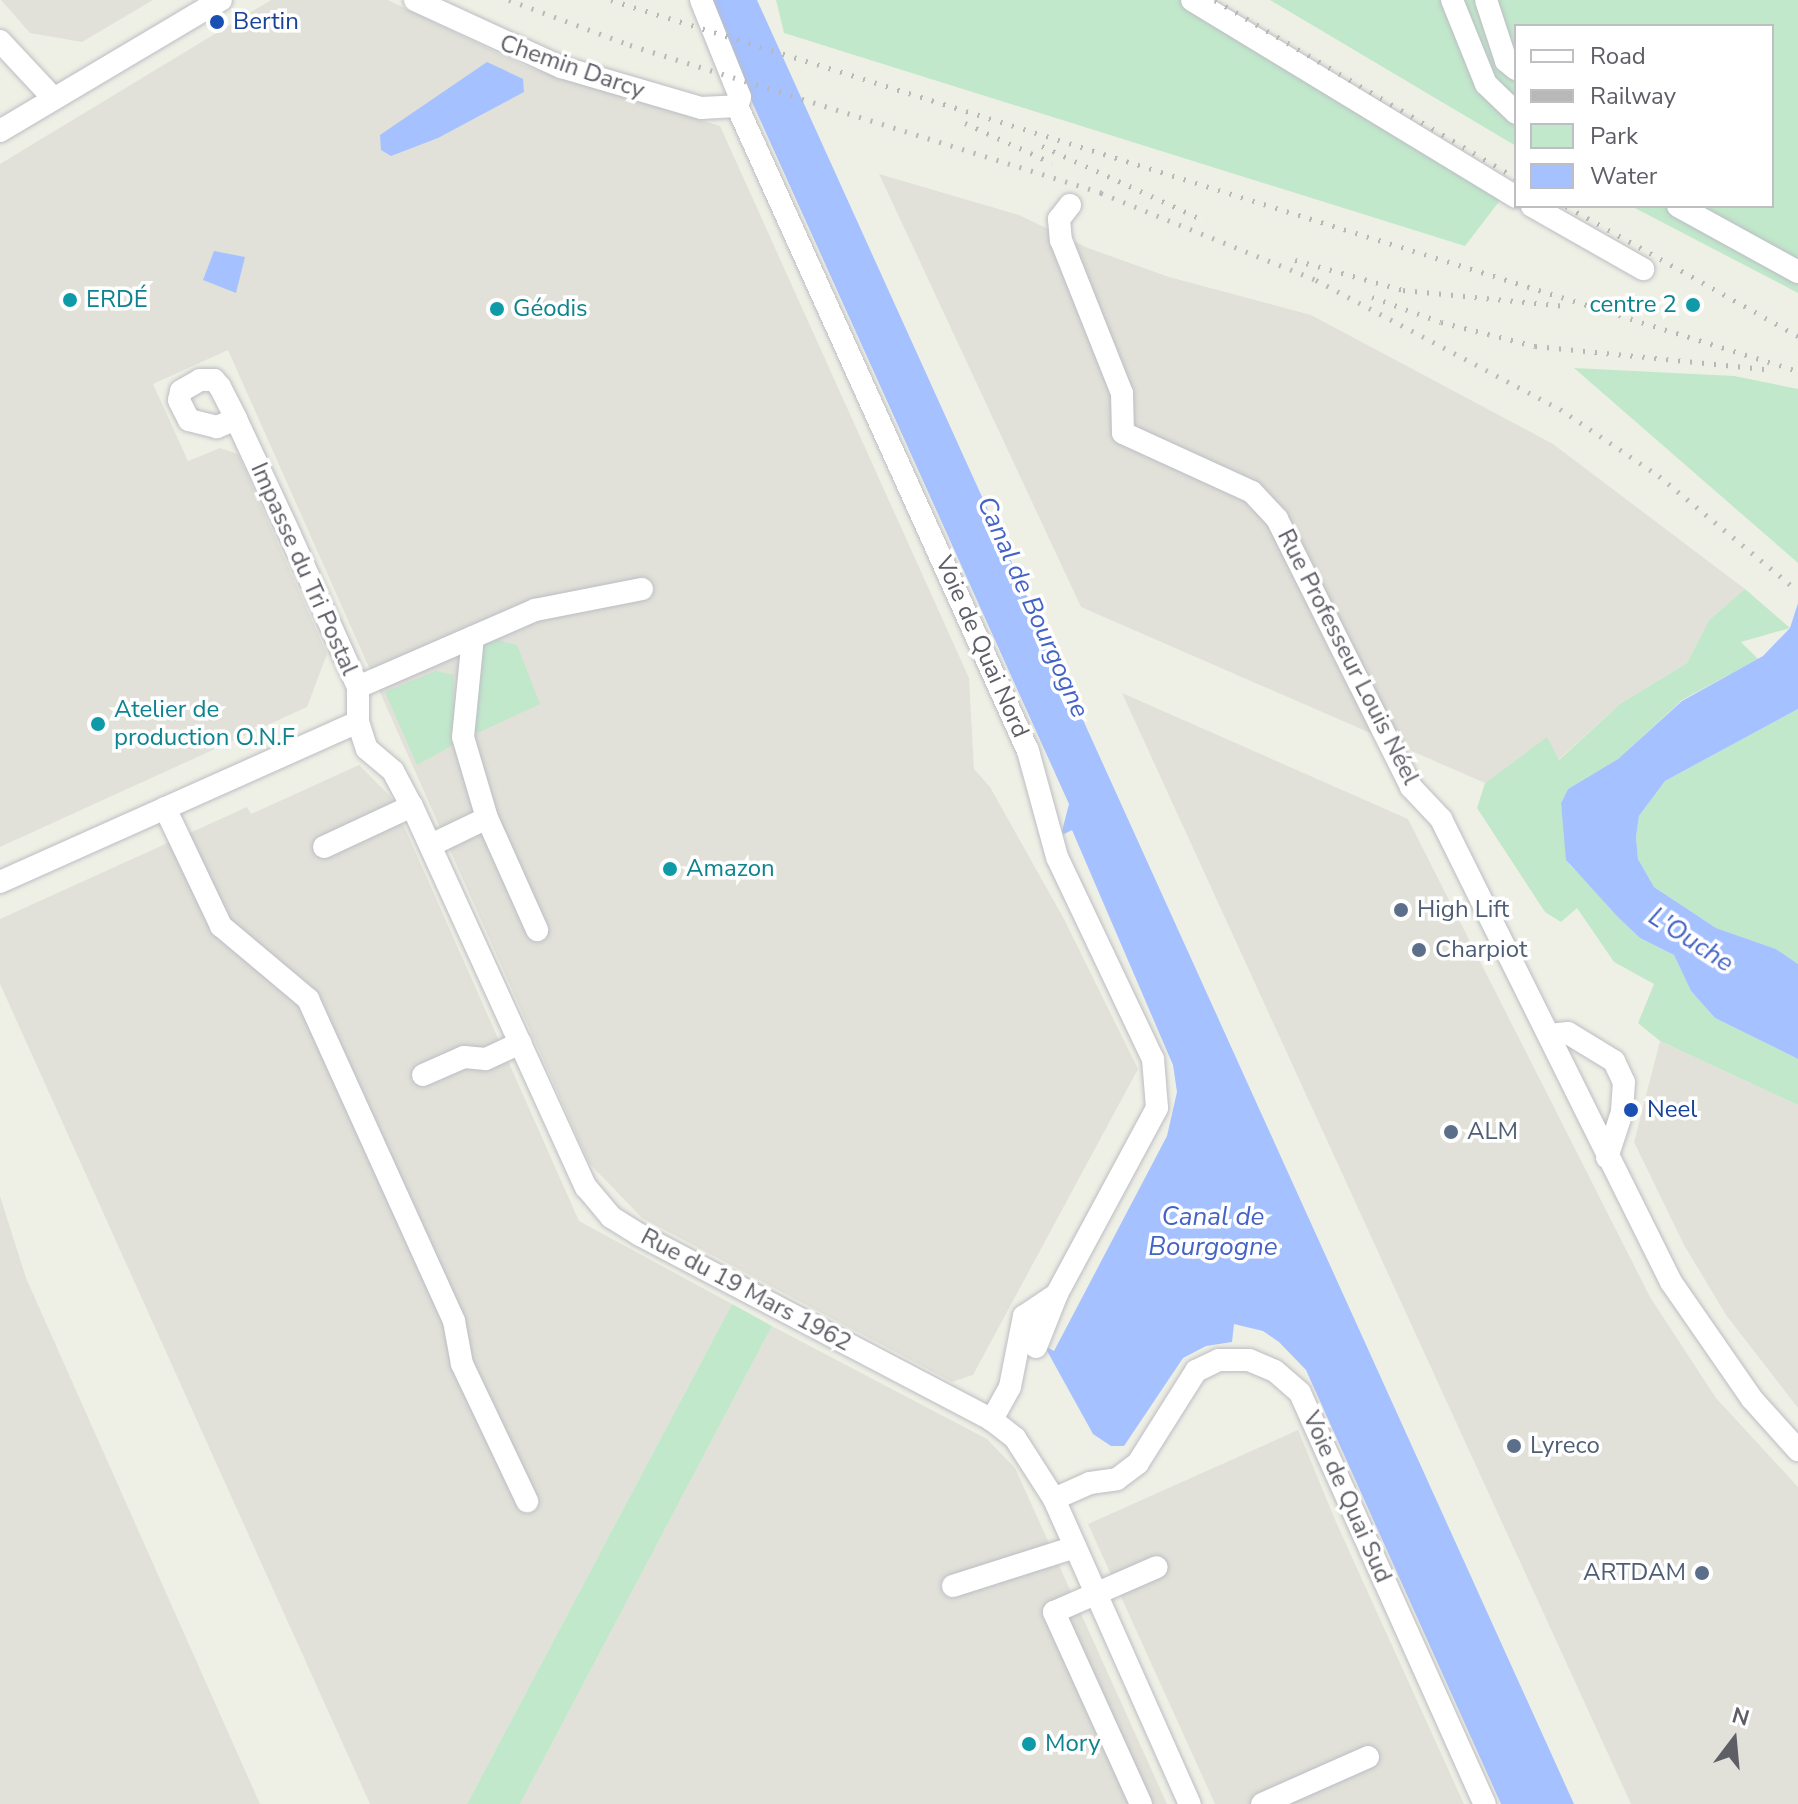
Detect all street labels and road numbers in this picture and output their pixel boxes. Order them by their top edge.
street label: Chemin Darcy [496,29,648,105]
street label: Impasse du Tri Postal [244,458,364,680]
street label: Rue Professeur Louis Néel [1271,524,1425,790]
street label: Voie de Quai Nord [929,552,1035,742]
street label: Rue du 19 Mars 1962 [636,1222,856,1358]
street label: Voie de Quai Sud [1296,1407,1398,1587]

